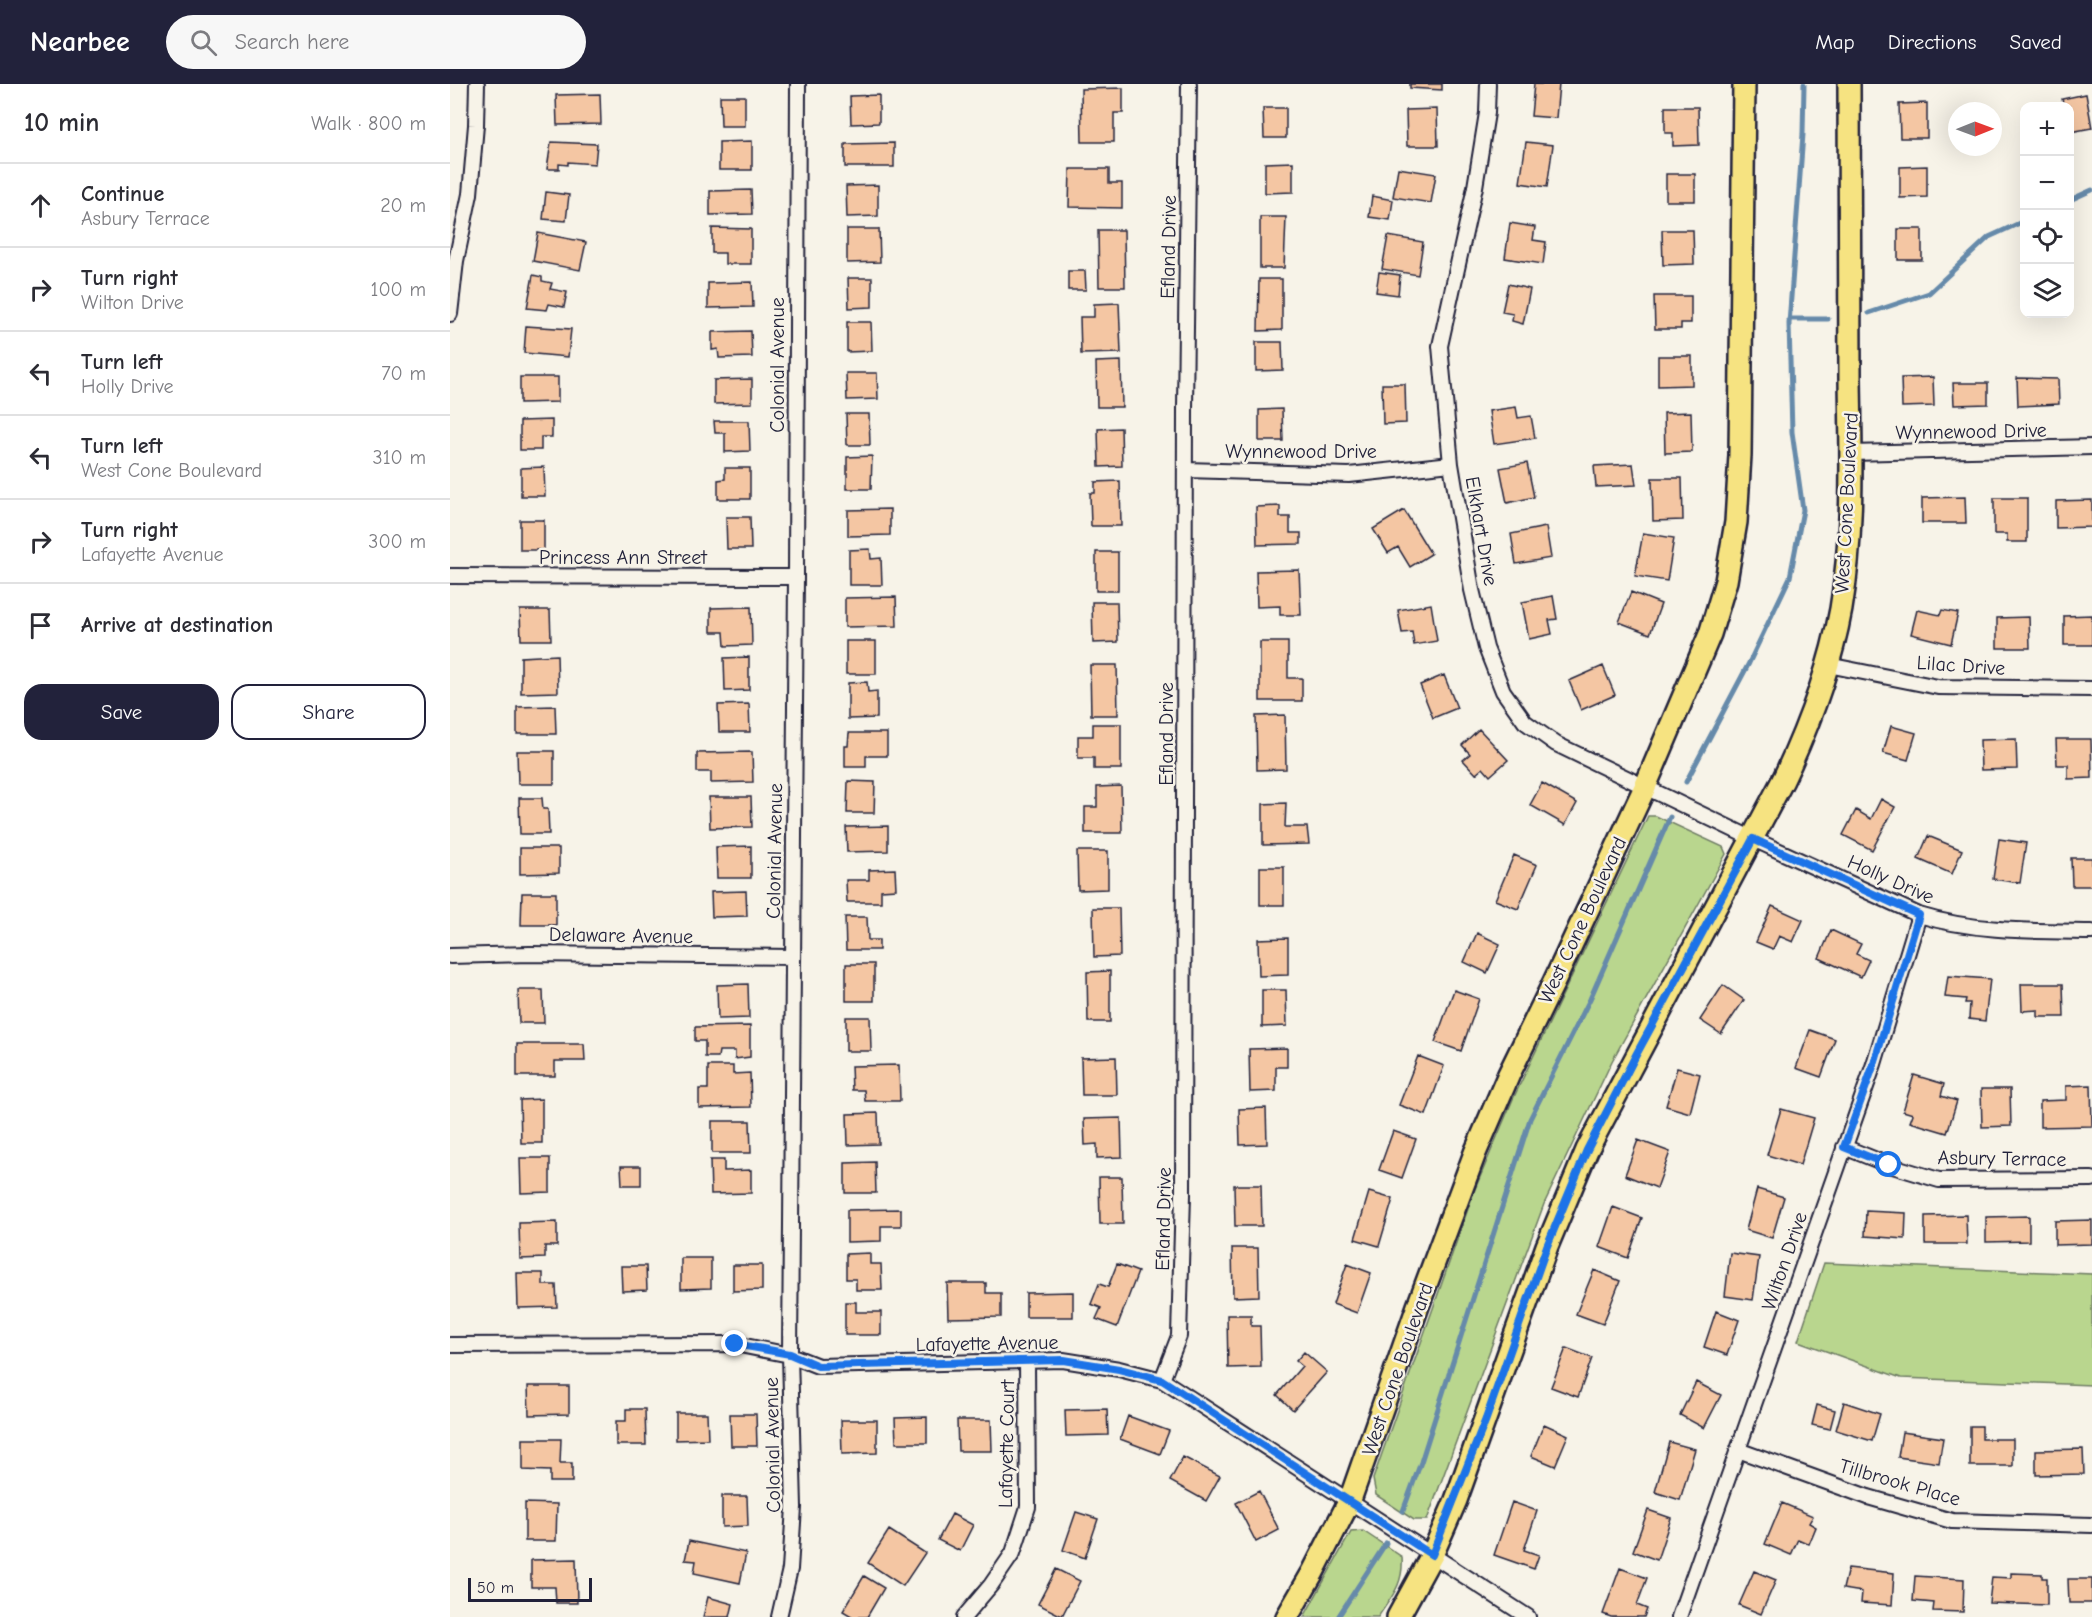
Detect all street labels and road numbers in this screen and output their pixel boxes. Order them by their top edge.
street label: Efland Drive [1156,195,1181,299]
street label: Colonial Avenue [766,297,789,433]
street label: West Cone Boulevard [1830,412,1863,594]
street label: Wynnewood Drive [1895,419,2047,444]
street label: Wynnewood Drive [1225,440,1377,463]
street label: Elkhart Drive [1461,475,1502,588]
street label: Princess Ann Street [539,546,708,569]
street label: Lilac Drive [1916,651,2006,680]
street label: Efland Drive [1155,682,1178,786]
street label: Colonial Avenue [762,783,787,919]
street label: West Cone Boulevard [1534,833,1631,1007]
street label: Holly Drive [1844,850,1938,909]
street label: Delaware Avenue [549,923,693,948]
street label: Asbury Terrace [1937,1146,2067,1171]
street label: Efland Drive [1151,1167,1176,1271]
street label: Wilton Drive [1757,1209,1812,1313]
street label: West Cone Boulevard [1357,1280,1438,1459]
street label: Lafayette Avenue [915,1331,1059,1356]
street label: Colonial Avenue [760,1377,785,1513]
street label: Lafayette Court [994,1378,1019,1508]
street label: Tillbrook Place [1837,1454,1963,1511]

